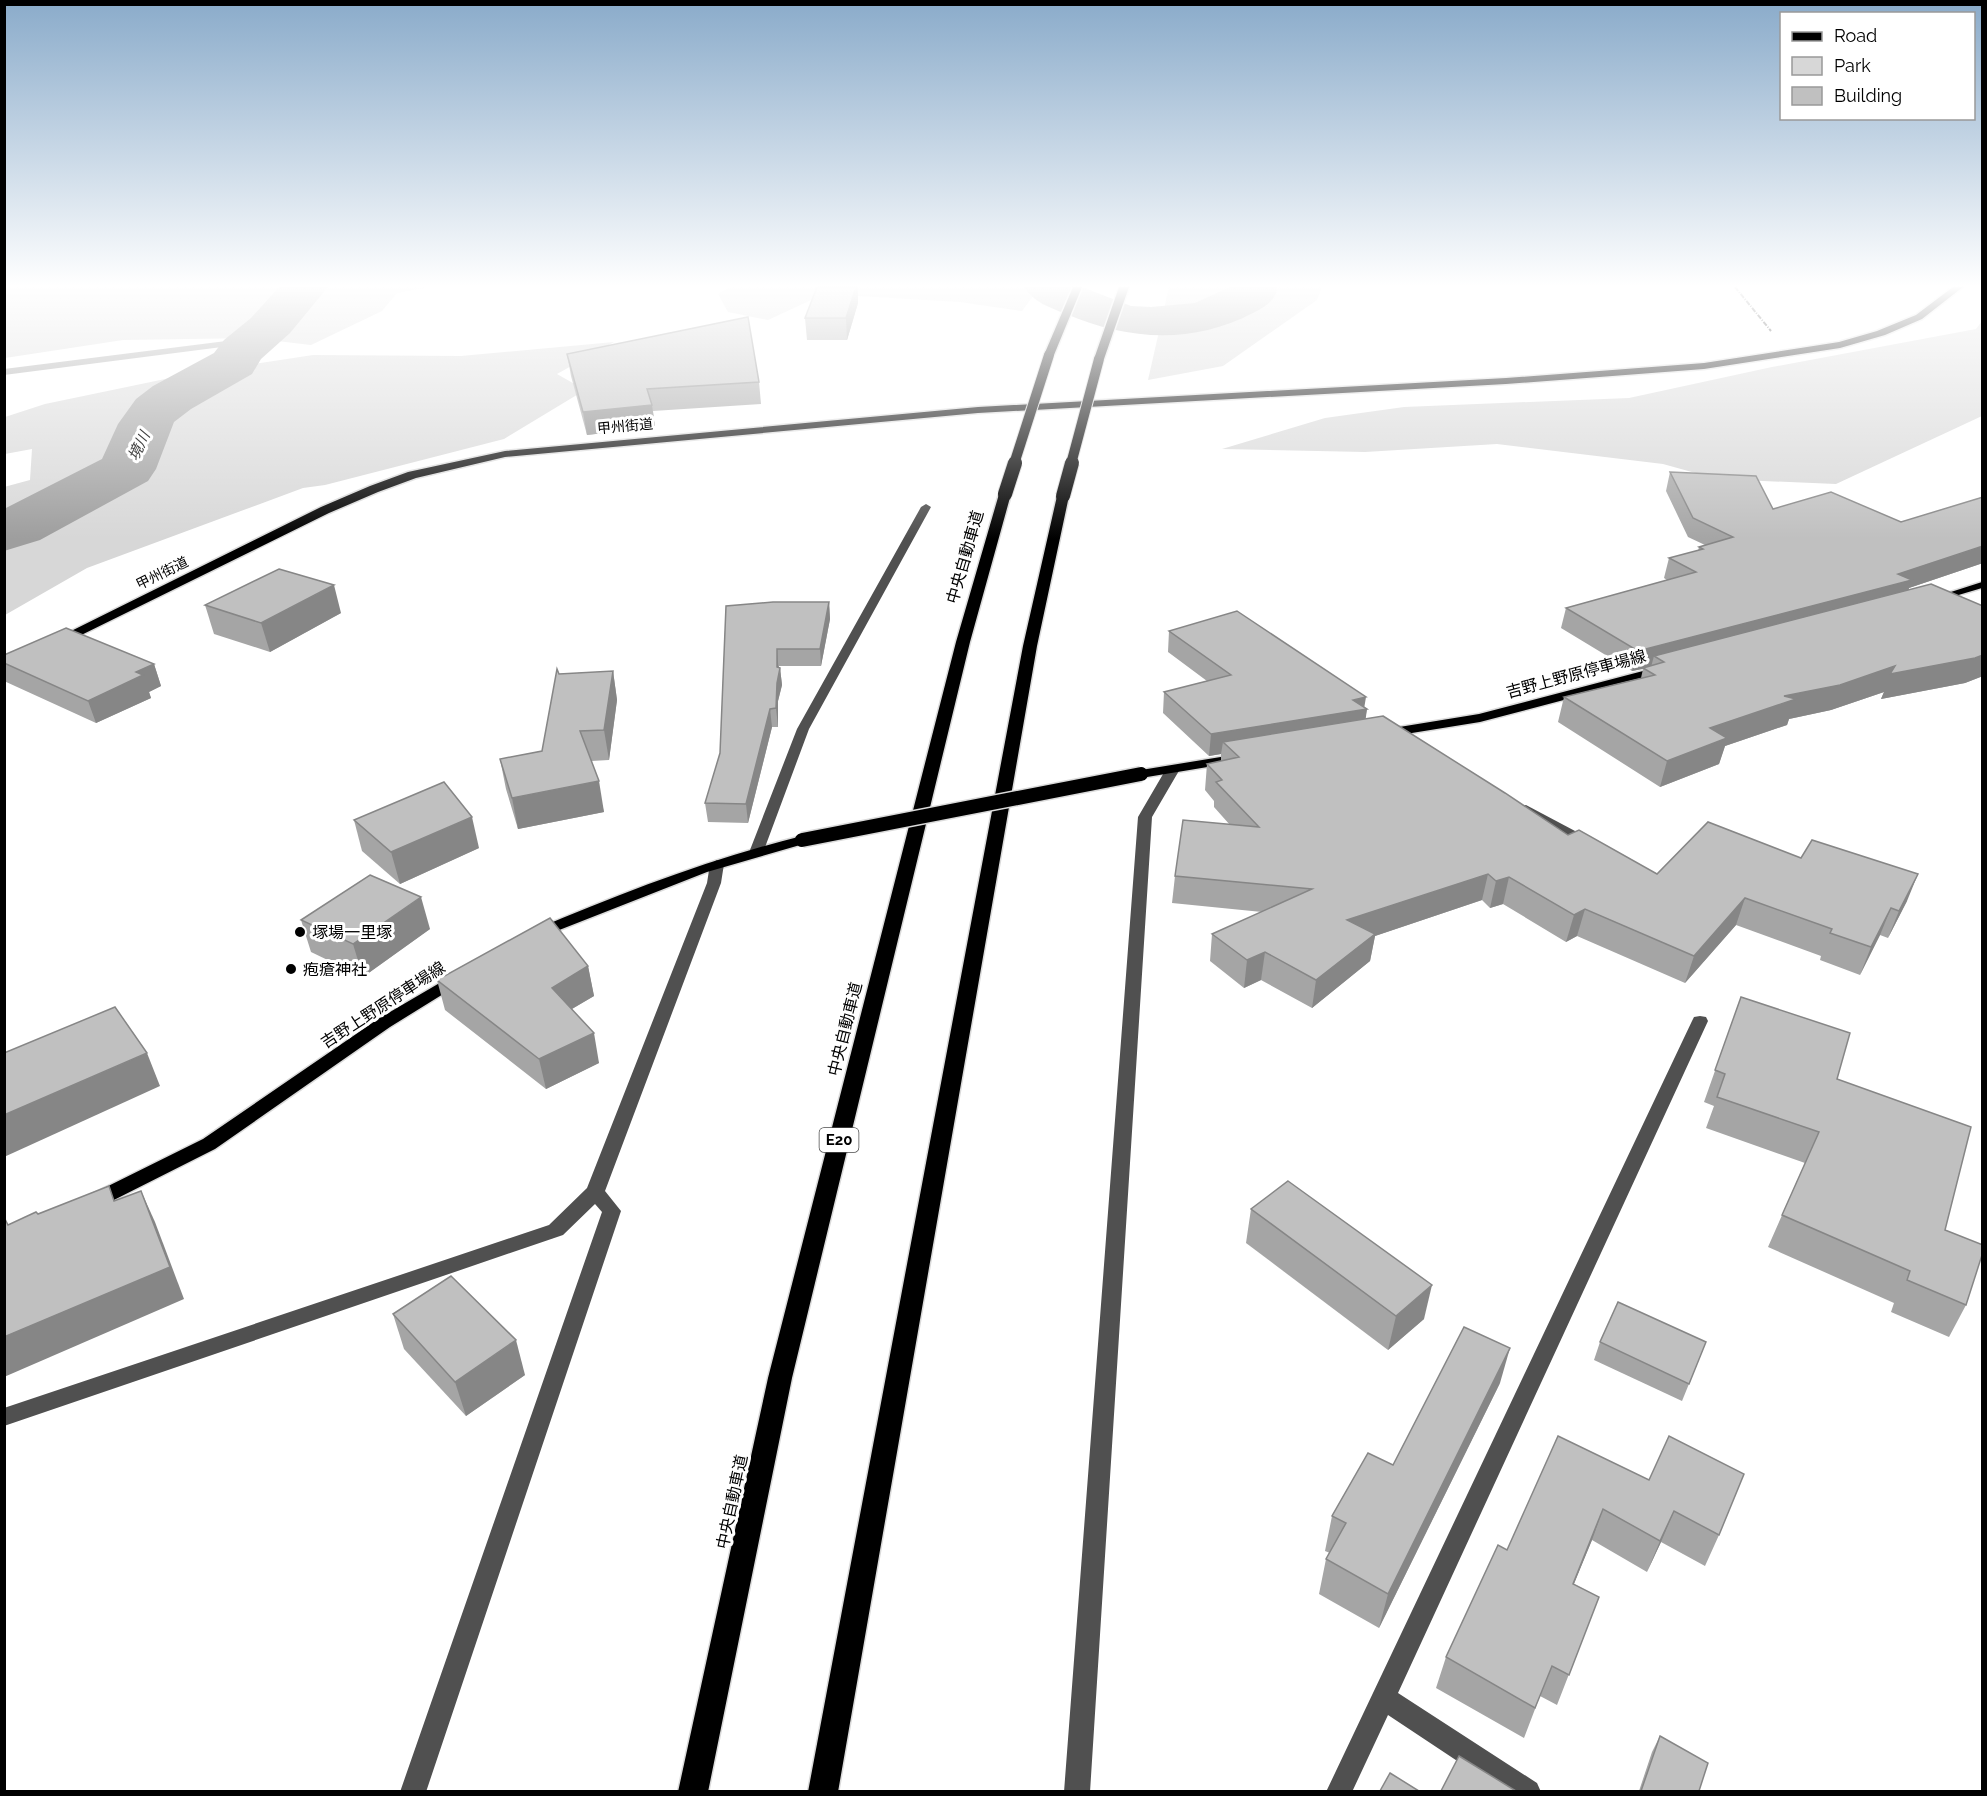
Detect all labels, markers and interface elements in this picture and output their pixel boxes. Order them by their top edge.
legend [1780,12,1975,120]
text: Road [1834,25,1877,46]
text: Park [1834,55,1871,76]
text: Building [1834,85,1902,106]
street label: 甲州街道 [596,416,654,436]
water label: 境川 [124,427,155,463]
street label: 中央自動車道 [943,508,987,606]
street label: 甲州街道 [133,554,191,592]
street label: 吉野上野原停車場線 [1504,646,1648,702]
place label: 塚場一里塚 [312,923,392,942]
marker: 塚場一里塚 [293,925,307,939]
street label: 吉野上野原停車場線 [317,958,449,1052]
place label: 疱瘡神社 [303,960,367,979]
marker: 疱瘡神社 [284,962,298,976]
street label: 中央自動車道 [824,980,866,1078]
road number: E20 [820,1128,858,1152]
street label: 中央自動車道 [713,1453,751,1551]

